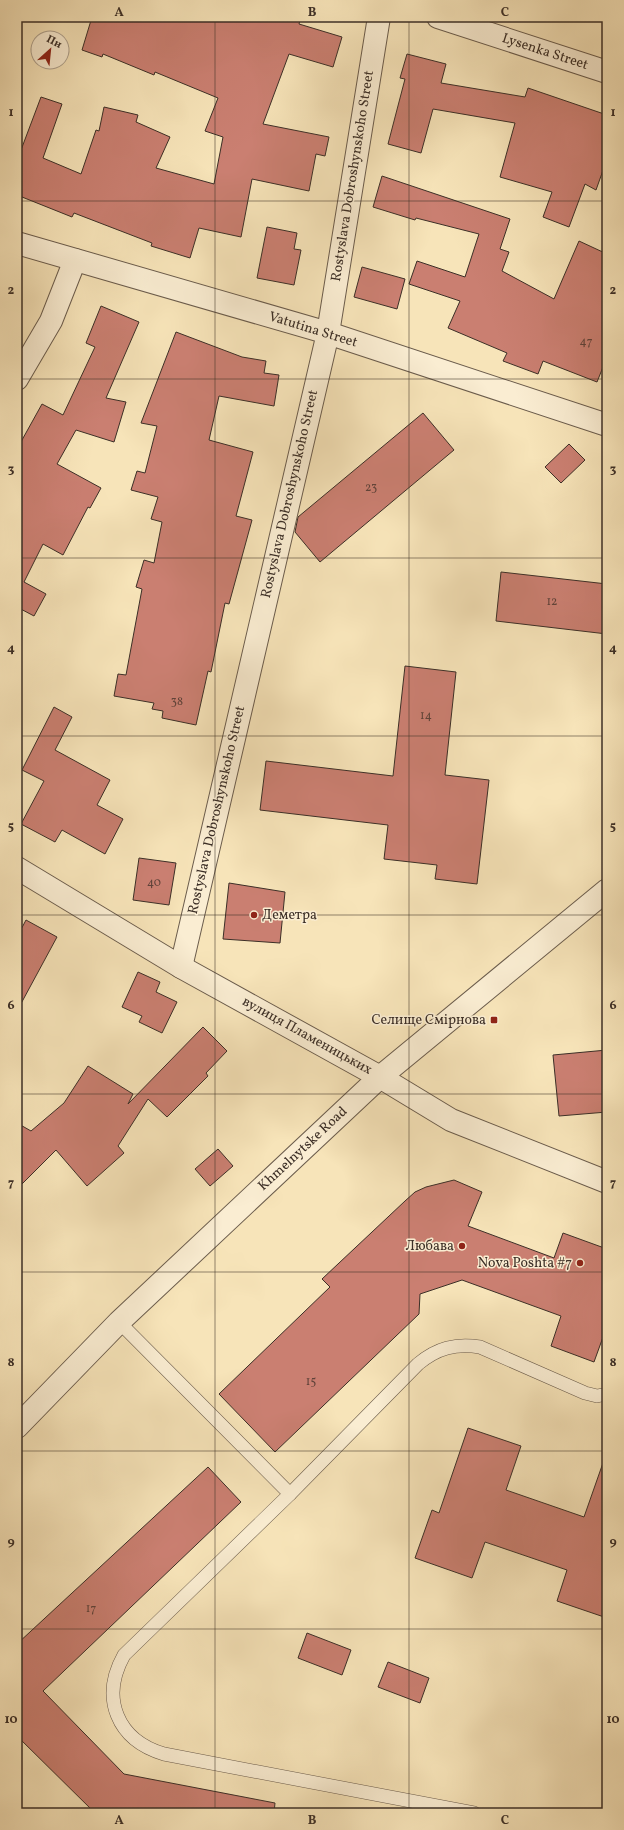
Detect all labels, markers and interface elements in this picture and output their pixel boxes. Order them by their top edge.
text: A [114,4,124,22]
text: B [308,4,317,22]
text: C [501,4,509,22]
street label: Lysenka Street [499,29,591,75]
north arrow [30,30,70,70]
text: Пн [43,32,64,53]
street label: Rostyslava Dobroshynskoho Street [327,69,379,283]
text: 1 [8,104,14,122]
text: 1 [610,104,616,122]
text: 2 [8,282,15,300]
text: 2 [610,282,617,300]
street label: Vatutina Street [266,307,360,353]
house number: 47 [580,334,593,350]
street label: Rostyslava Dobroshynskoho Street [257,388,323,600]
text: 3 [8,461,15,479]
text: 3 [610,461,617,479]
house number: 23 [365,480,377,496]
house number: 12 [546,594,558,610]
text: 4 [7,640,15,658]
text: 4 [609,640,617,658]
house number: 38 [171,694,183,710]
street label: Rostyslava Dobroshynskoho Street [184,704,250,916]
house number: 14 [420,708,432,724]
text: 5 [8,818,14,836]
text: 5 [610,818,616,836]
house number: 40 [147,875,161,891]
place label: Деметра [262,906,317,925]
marker: Деметра [249,910,259,920]
street label: вулиця Пламеницьких [239,992,375,1080]
text: 6 [7,997,15,1015]
text: 6 [609,997,617,1015]
place label: Селище Смірнова [371,1011,486,1030]
marker: Селище Смірнова [489,1015,499,1025]
street label: Khmelnytske Road [254,1102,352,1195]
text: 7 [8,1175,14,1193]
text: 7 [610,1175,616,1193]
place label: Любава [406,1237,454,1256]
marker: Любава [457,1241,467,1251]
place label: Nova Poshta #7 [478,1254,572,1273]
marker: Nova Poshta #7 [575,1258,585,1268]
text: 8 [7,1354,15,1372]
text: 8 [609,1354,617,1372]
house number: 15 [306,1374,316,1390]
text: 9 [7,1533,15,1551]
text: 9 [609,1533,617,1551]
house number: 17 [86,1601,96,1617]
text: 10 [4,1711,18,1729]
text: 10 [606,1711,620,1729]
text: A [114,1812,124,1830]
text: B [308,1812,317,1830]
text: C [501,1812,509,1830]

